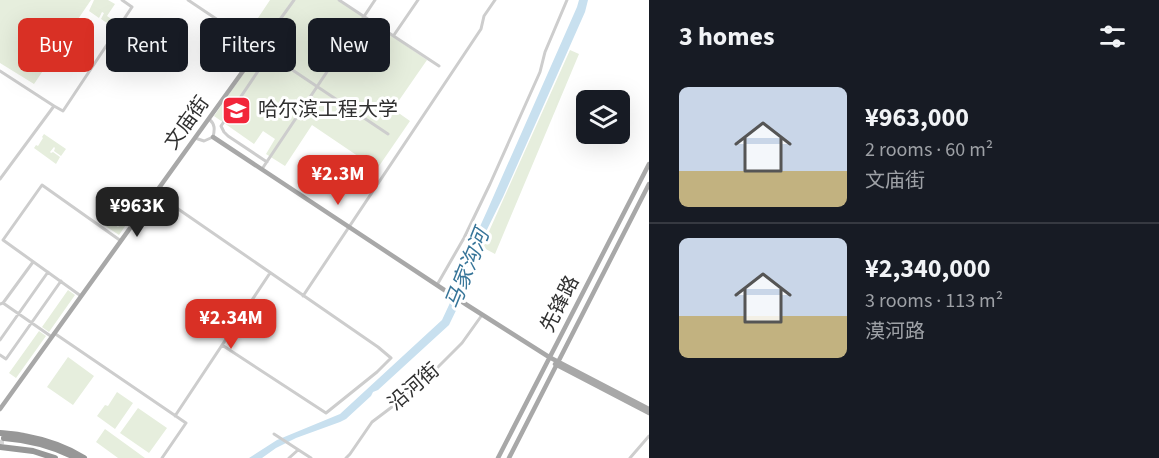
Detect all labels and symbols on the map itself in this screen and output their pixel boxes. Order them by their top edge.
street label: 文庙街 [158,91,216,155]
school or university icon: 哈尔滨工程大学 [221,94,253,126]
place label: 哈尔滨工程大学 [258,96,398,124]
pin: ¥2.3M [296,155,380,206]
pin: ¥963K [95,187,179,238]
water label: 马家沟河 [437,221,498,314]
street label: 先锋路 [534,271,586,337]
pin: ¥2.34M [182,299,280,350]
street label: 沿河街 [382,357,446,417]

